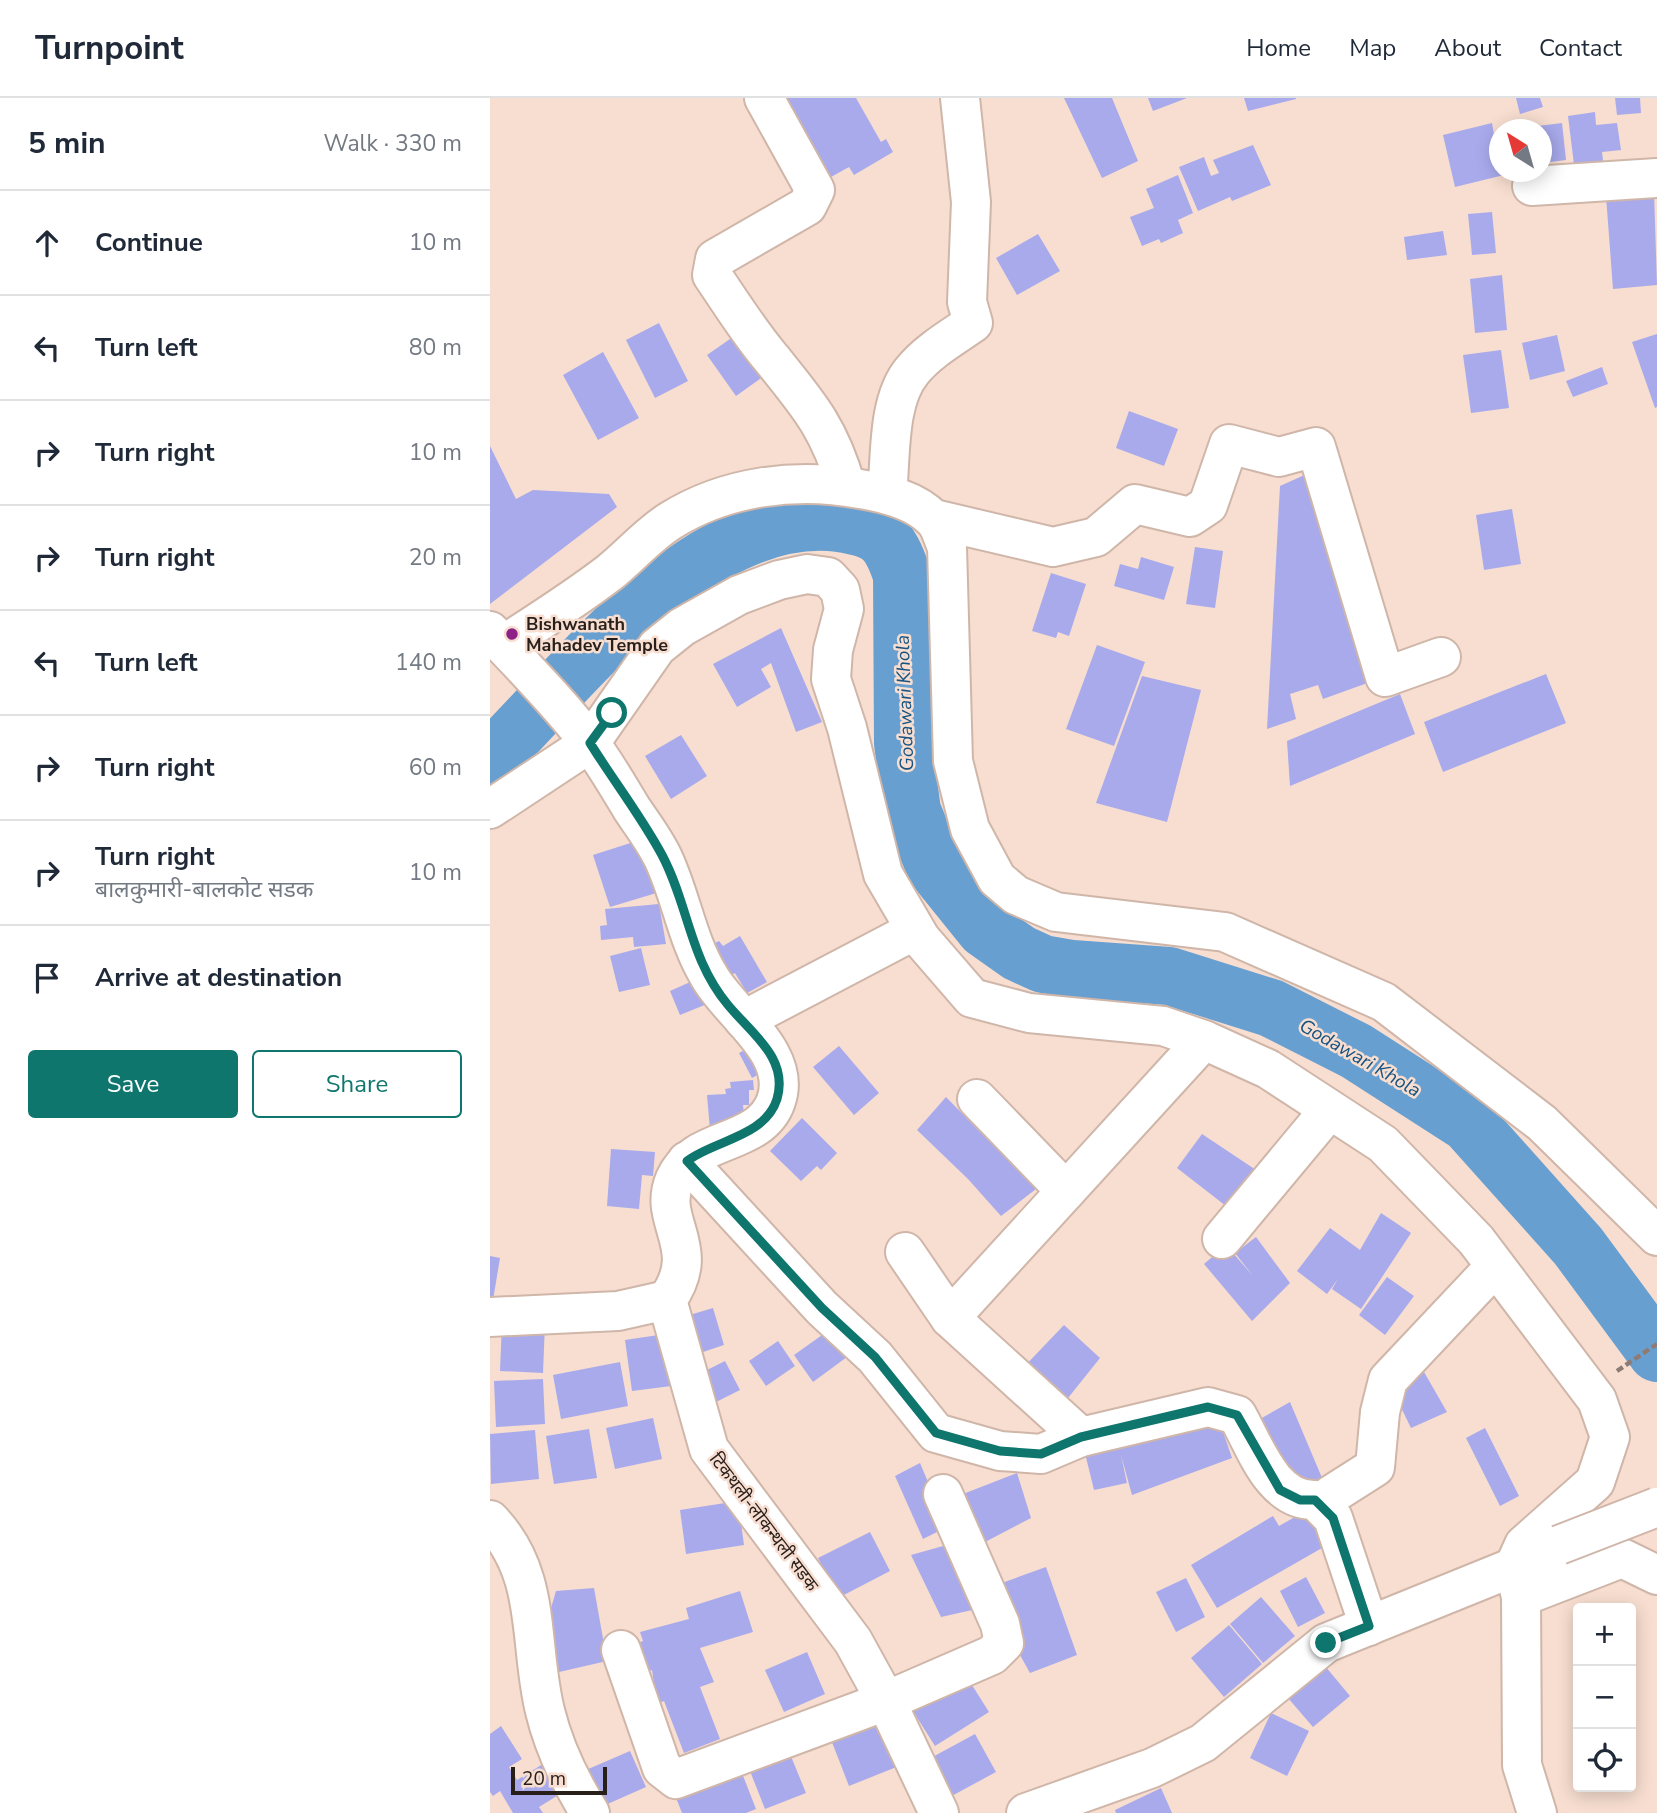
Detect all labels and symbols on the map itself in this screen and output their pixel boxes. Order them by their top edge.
north arrow [1489,119,1552,182]
place label: Bishwanath Mahadev Temple [526,612,668,657]
marker: Bishwanath Mahadev Temple [504,626,520,642]
water label: Godawari Khola [890,634,920,772]
route start [596,697,627,728]
water label: Godawari Khola [1294,1013,1426,1103]
street label: टिकथली-लोकन्थली सडक [704,1448,825,1597]
route end [1310,1627,1341,1658]
scale bar [511,1764,607,1796]

